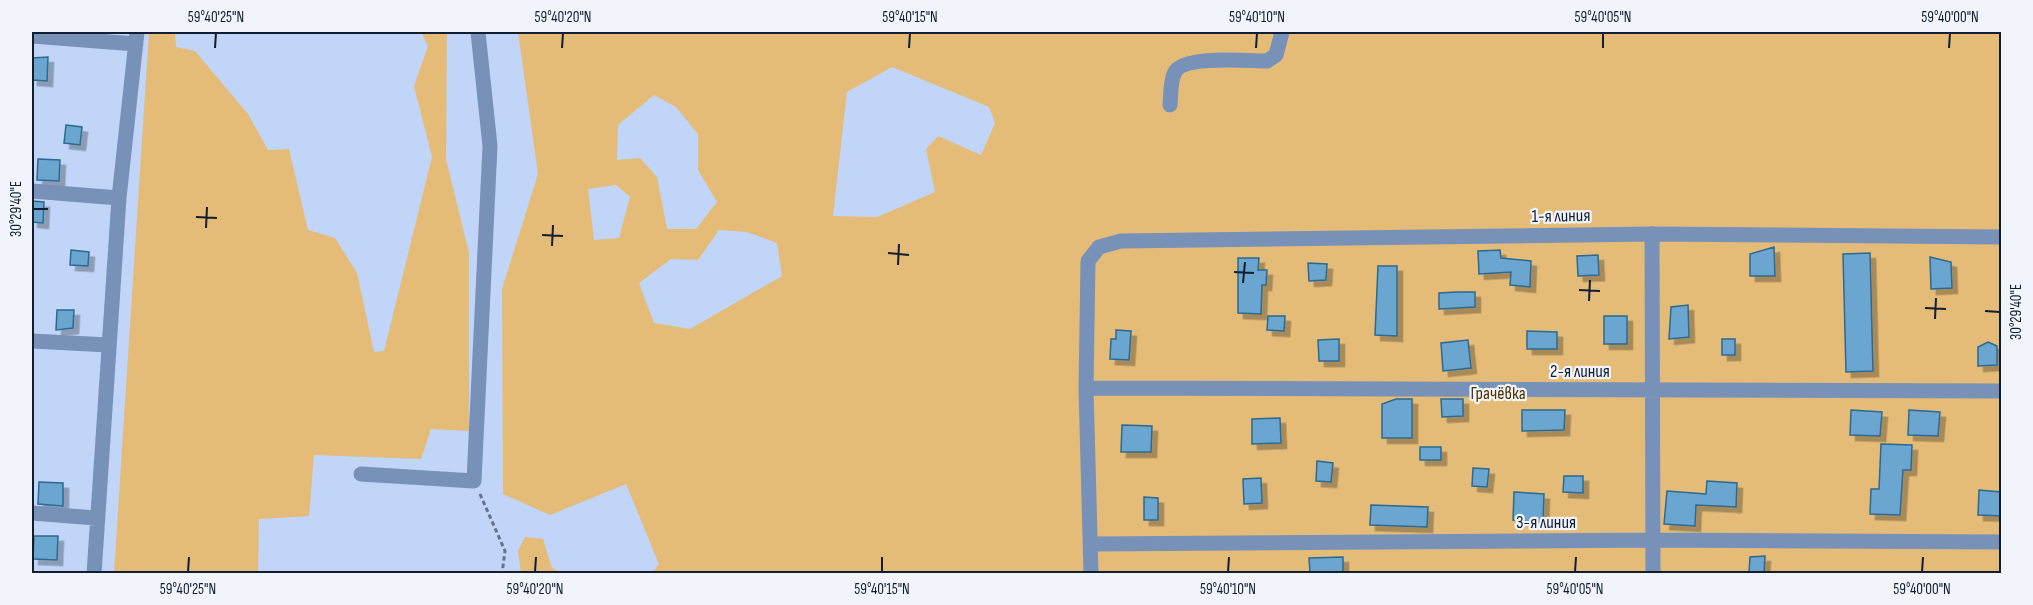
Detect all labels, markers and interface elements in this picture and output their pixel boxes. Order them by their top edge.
text: 59°40'25"N [188,8,244,27]
text: 59°40'20"N [534,8,592,27]
text: 59°40'15"N [882,8,938,27]
text: 59°40'10"N [1229,8,1285,27]
text: 59°40'05"N [1575,8,1631,27]
text: 59°40'00"N [1921,8,1979,27]
text: 30°29'40"E [7,181,26,237]
street label: 1-я линия [1531,205,1591,227]
text: 30°29'40"E [2007,284,2026,340]
street label: 2-я линия [1550,361,1610,382]
park label: Грачёвка [1470,383,1526,404]
street label: 3-я линия [1516,512,1576,533]
text: 59°40'25"N [160,580,216,599]
text: 59°40'20"N [506,580,564,599]
text: 59°40'15"N [854,580,910,599]
text: 59°40'10"N [1200,580,1256,599]
text: 59°40'05"N [1547,580,1603,599]
text: 59°40'00"N [1893,580,1951,599]

